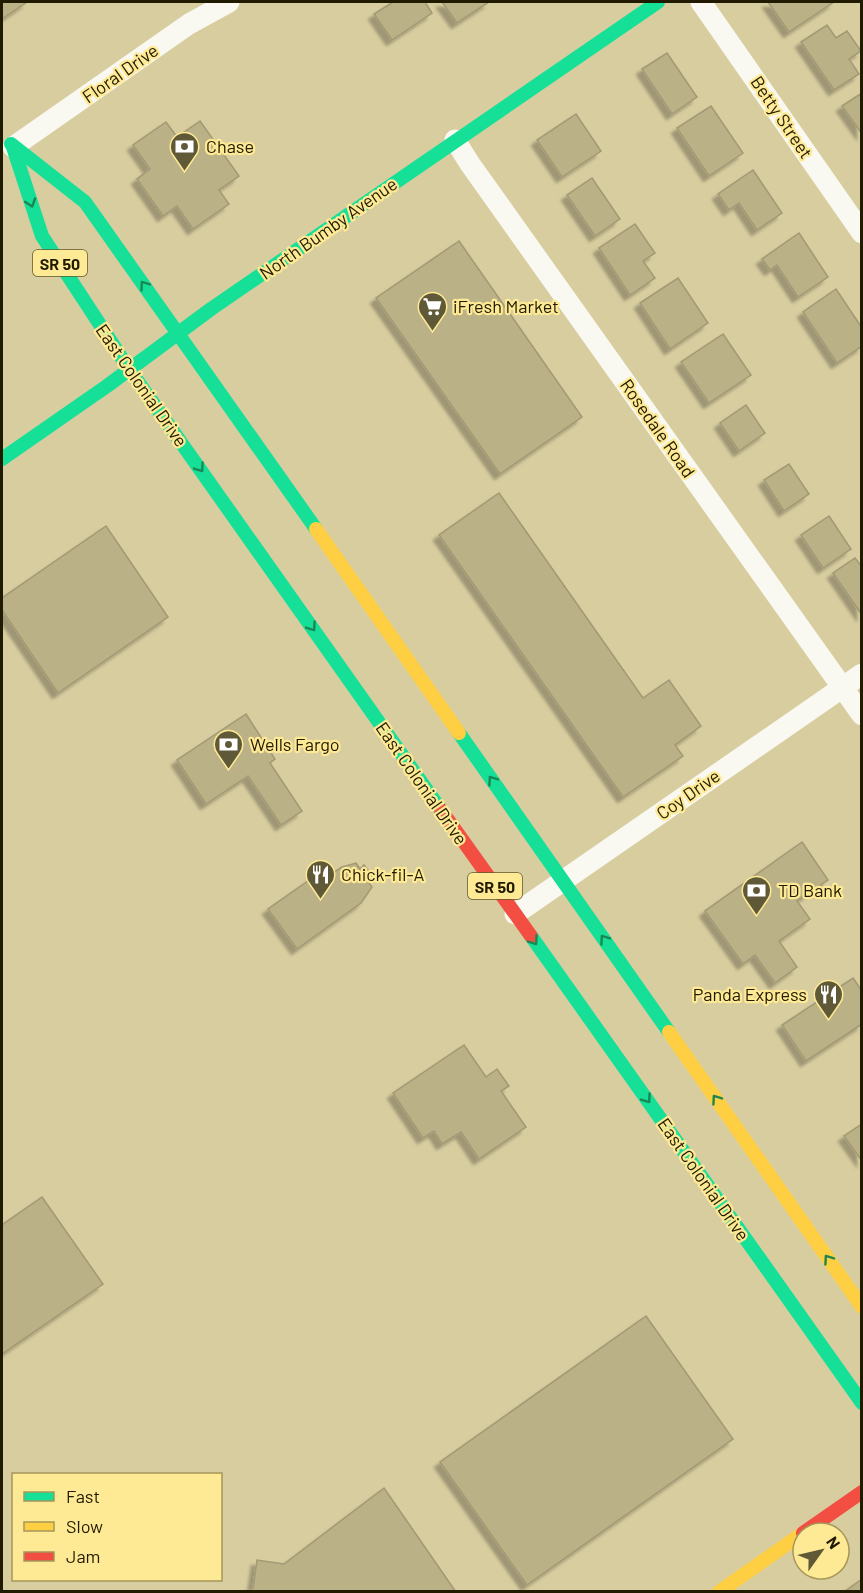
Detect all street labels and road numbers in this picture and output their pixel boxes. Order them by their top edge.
street label: Floral Drive [78,39,162,107]
street label: Betty Street [746,72,818,162]
street label: North Bumby Avenue [255,172,401,284]
road number: SR 50 [33,250,87,276]
street label: East Colonial Drive [91,319,193,451]
street label: Rosedale Road [616,375,700,481]
street label: East Colonial Drive [371,717,473,849]
street label: Coy Drive [652,764,724,824]
road number: SR 50 [468,873,522,899]
street label: East Colonial Drive [653,1113,755,1245]

